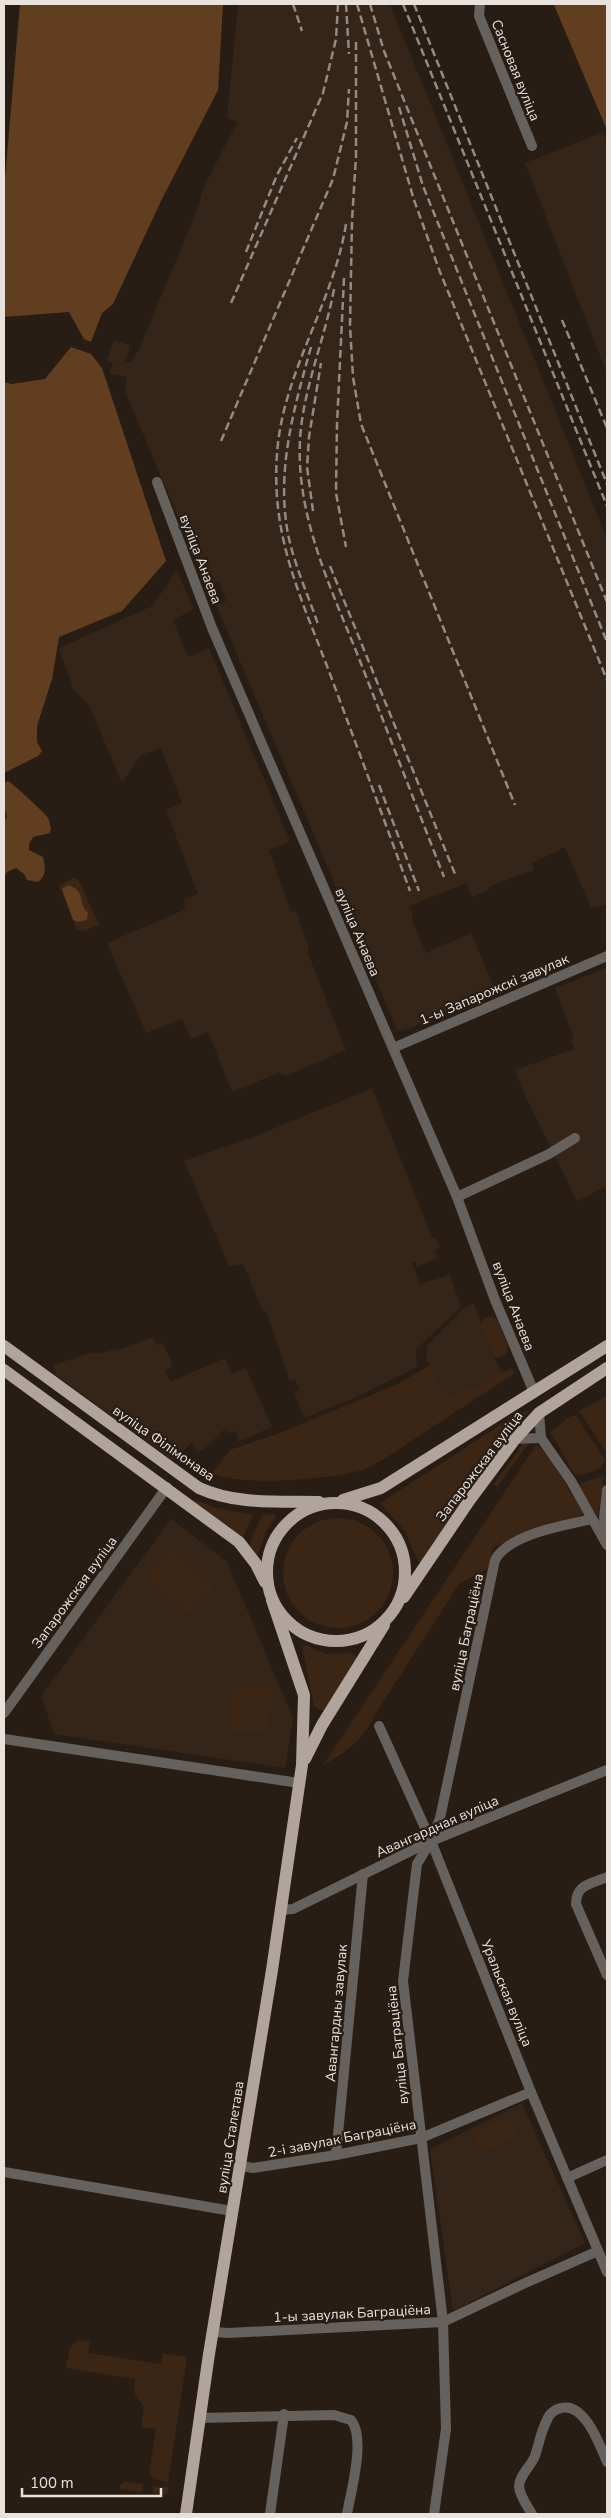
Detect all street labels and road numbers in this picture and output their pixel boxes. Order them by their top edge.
street label: Сасновая вуліца [487,17,545,124]
street label: вуліца Анаева [175,512,226,607]
street label: вуліца Анаева [330,885,385,979]
street label: 1-ы Запарожскі завулак [417,949,572,1030]
street label: вуліца Анаева [488,1259,539,1354]
street label: вуліца Філімонава [109,1401,218,1486]
street label: Запарожская вуліца [431,1407,527,1526]
street label: Запарожская вуліца [27,1532,121,1652]
street label: вуліца Баграціёна [445,1572,488,1692]
street label: Авангардная вуліца [373,1791,502,1862]
street label: Уральская вуліца [476,1936,537,2050]
street label: Авангардны завулак [321,1943,352,2083]
street label: вуліца Баграціёна [382,1985,413,2105]
street label: вуліца Сталетава [212,2080,249,2195]
street label: 2-і завулак Баграціёна [266,2115,418,2162]
street label: 1-ы завулак Баграціёна [273,2300,431,2327]

